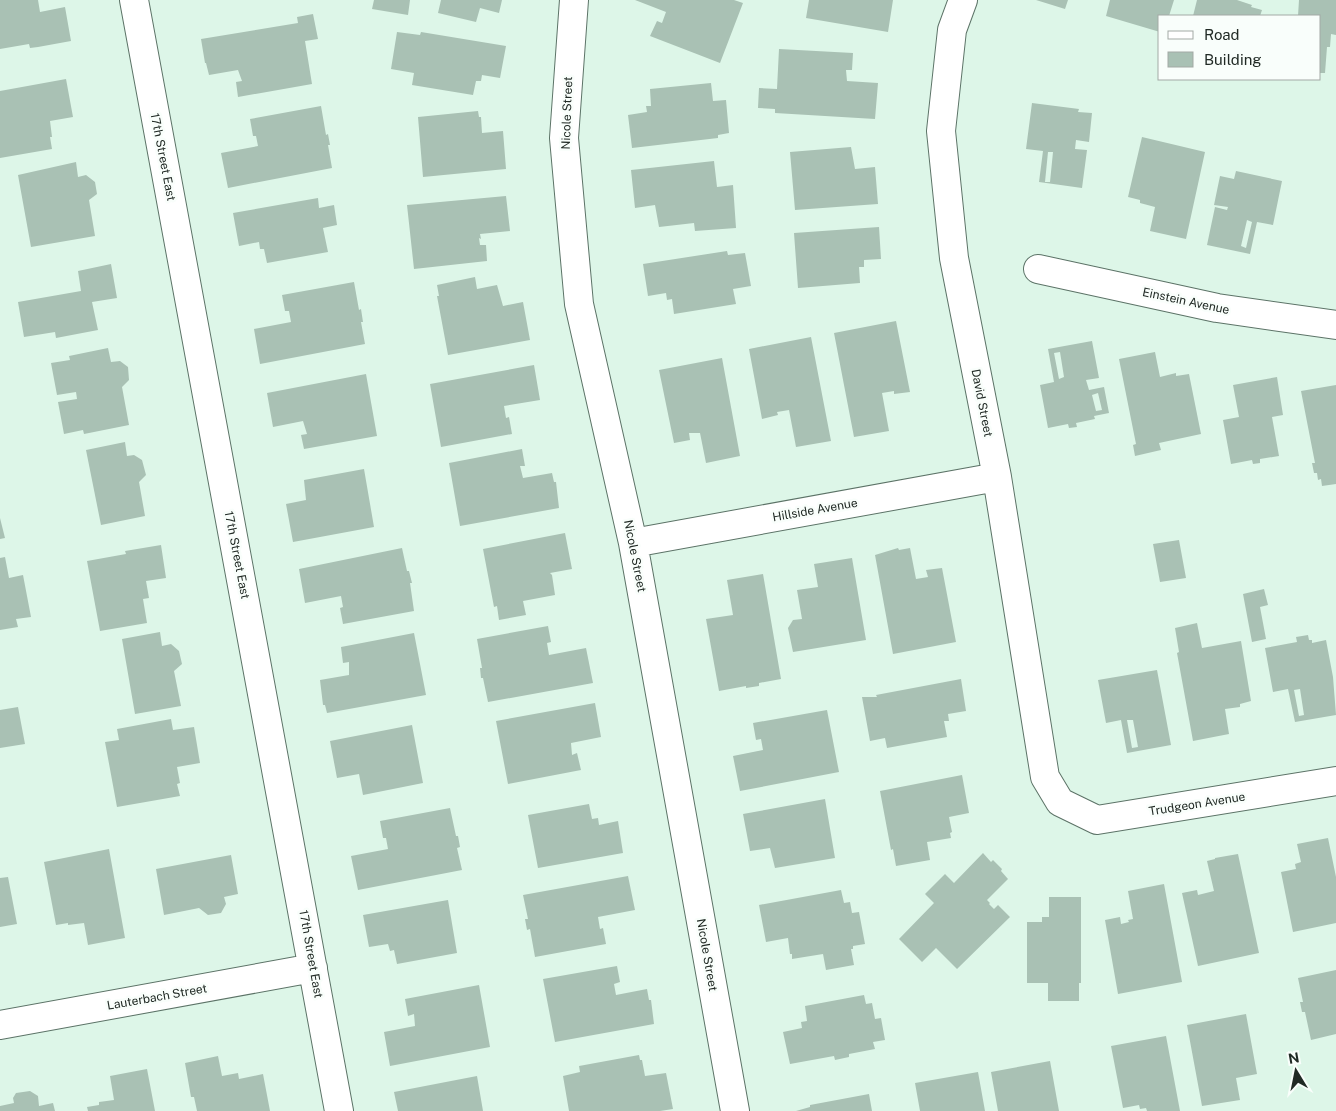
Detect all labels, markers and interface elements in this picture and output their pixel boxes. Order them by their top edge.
legend [1158,15,1321,80]
text: Road [1204,26,1240,43]
text: Building [1204,51,1262,68]
street label: Nicole Street [559,76,575,150]
street label: 17th Street East [148,112,178,202]
street label: Einstein Avenue [1141,285,1231,317]
street label: David Street [969,368,996,438]
street label: Hillside Avenue [771,496,859,524]
street label: 17th Street East [222,510,252,600]
street label: Nicole Street [621,519,649,594]
street label: Trudgeon Avenue [1148,789,1246,819]
street label: 17th Street East [296,909,326,999]
street label: Nicole Street [694,918,720,993]
street label: Lauterbach Street [106,981,208,1013]
north arrow [1271,1046,1321,1096]
text: N [1287,1049,1301,1067]

